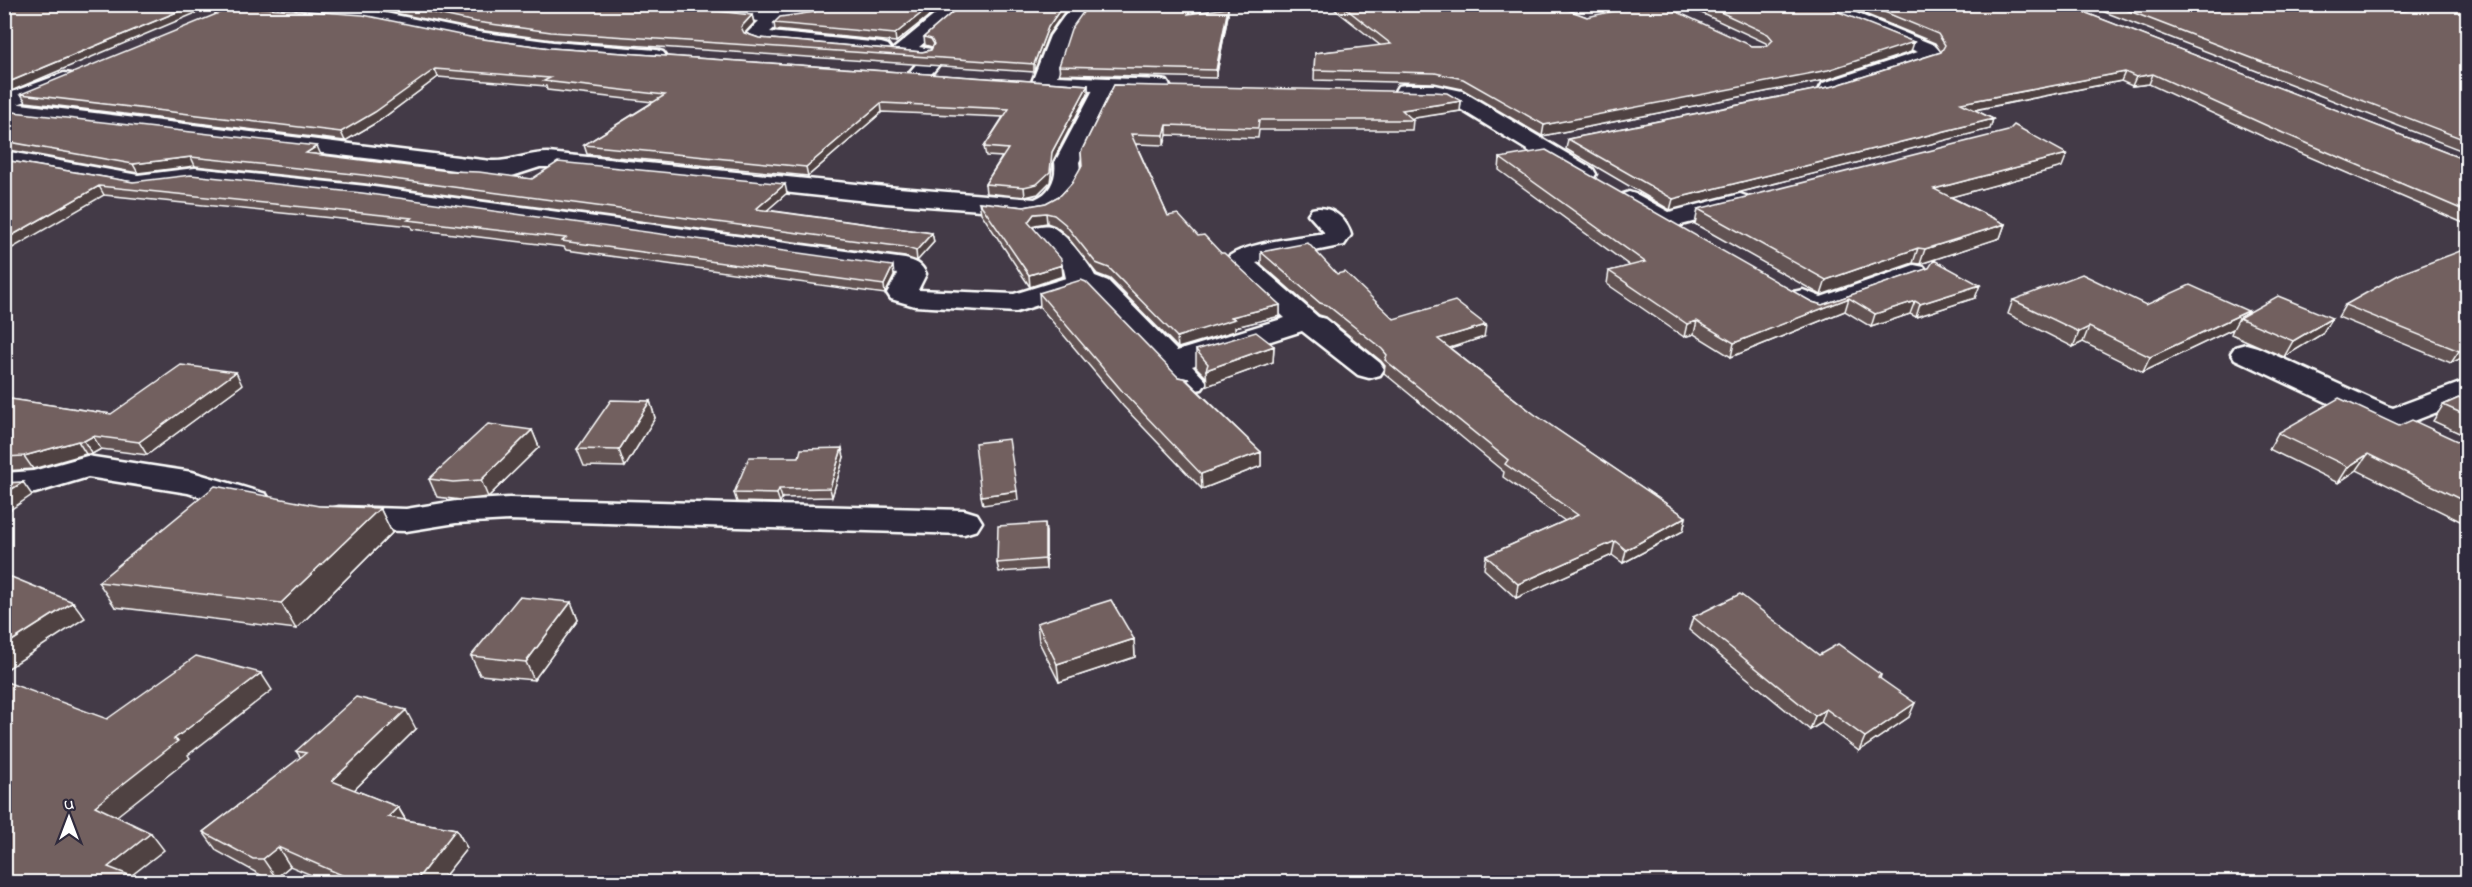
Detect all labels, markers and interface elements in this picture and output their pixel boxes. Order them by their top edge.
north arrow [39,788,99,848]
text: U [64,793,74,817]

